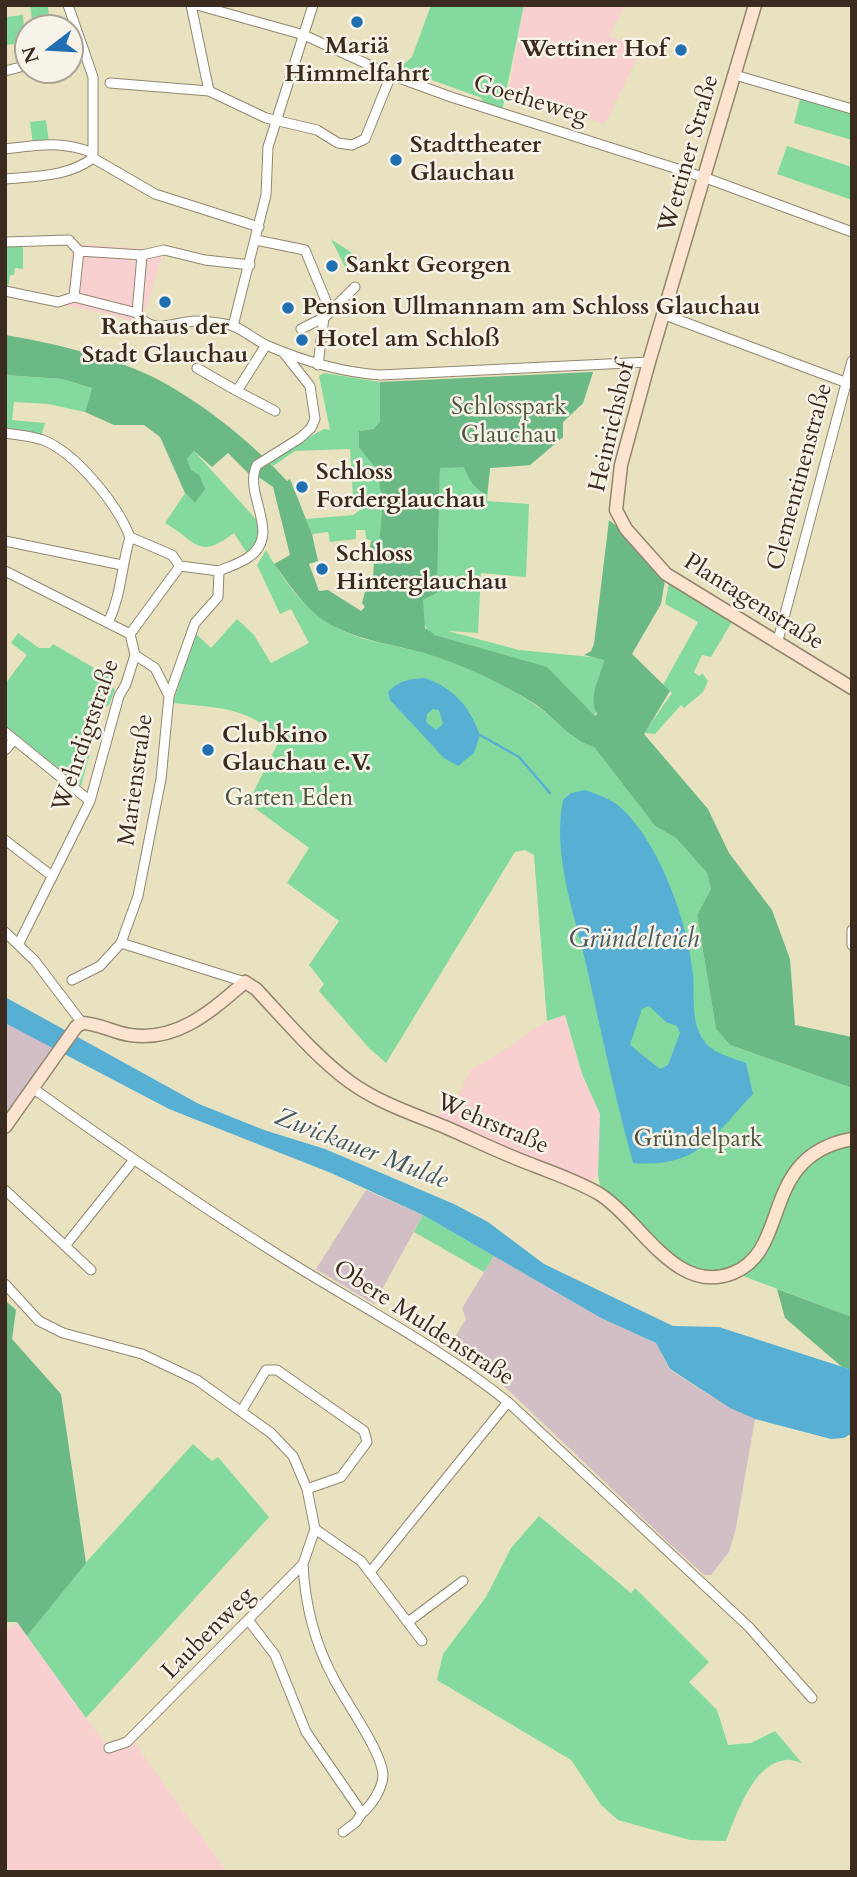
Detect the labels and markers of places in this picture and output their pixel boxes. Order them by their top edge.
marker: Mariä Himmelfahrt [349,14,365,30]
place label: Mariä Himmelfahrt [285,33,429,89]
place label: Wettiner Hof [521,36,667,64]
marker: Wettiner Hof [673,42,689,58]
place label: Stadttheater Glauchau [410,132,541,188]
marker: Stadttheater Glauchau [388,152,404,168]
place label: Sankt Georgen [346,252,511,280]
marker: Sankt Georgen [324,258,340,274]
marker: Rathaus der Stadt Glauchau [157,294,173,310]
place label: Pension Ullmannam am Schloss Glauchau [302,294,761,322]
marker: Pension Ullmannam am Schloss Glauchau [280,300,296,316]
place label: Rathaus der Stadt Glauchau [82,314,248,370]
place label: Hotel am Schloß [316,326,500,354]
marker: Hotel am Schloß [294,332,310,348]
place label: Schloss Forderglauchau [316,459,486,515]
marker: Schloss Forderglauchau [294,479,310,495]
place label: Schloss Hinterglauchau [336,541,508,597]
marker: Schloss Hinterglauchau [314,561,330,577]
place label: Clubkino Glauchau e.V. [222,722,371,778]
marker: Clubkino Glauchau e.V. [200,742,216,758]

